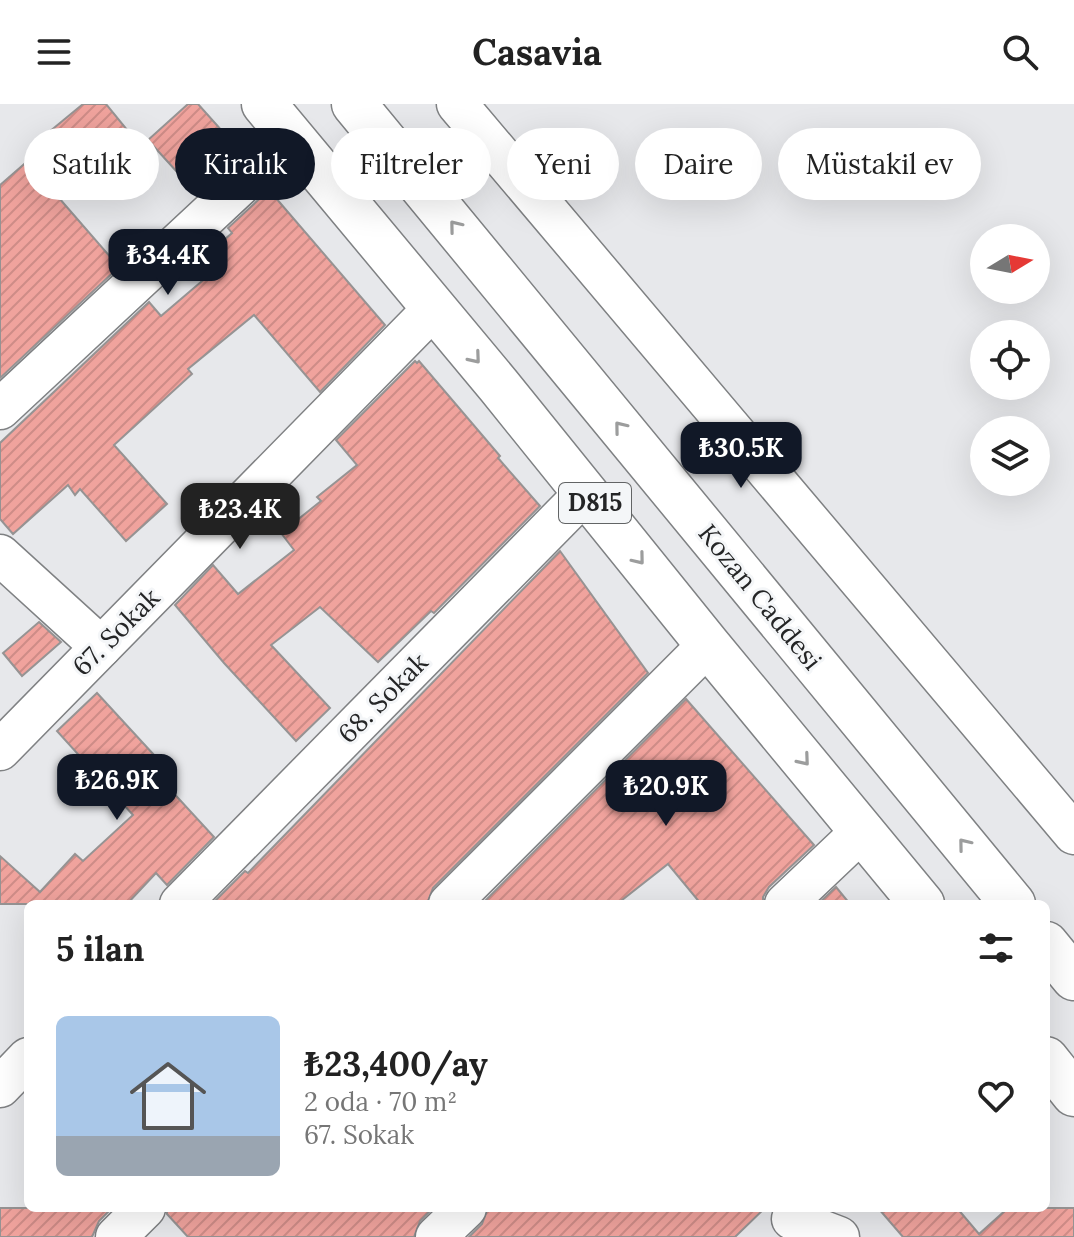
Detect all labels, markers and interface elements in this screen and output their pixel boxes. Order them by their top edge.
text: Casavia [472,29,602,75]
icon: menu [32,30,76,74]
icon: search [998,30,1042,74]
chip: Satılık [24,128,159,200]
chip: Kiralık [175,128,315,200]
chip: Filtreler [331,128,491,200]
chip: Yeni [507,128,619,200]
chip: Daire [635,128,762,200]
chip: Müstakil ev [778,128,981,200]
one-way arrow [450,221,465,236]
north arrow [970,224,1050,304]
map controls [970,224,1050,496]
pin: ₺34.4K [103,229,233,297]
text: ₺34.4K [127,238,209,271]
button: locate [970,320,1050,400]
one-way arrow [465,348,480,363]
button: layers [970,416,1050,496]
one-way arrow [615,422,630,436]
pin: ₺30.5K [676,422,806,490]
text: ₺30.5K [699,431,783,464]
pin: ₺23.4K [175,483,305,551]
road number: D815 [559,483,631,523]
text: ₺23.4K [199,492,281,525]
street label: Kozan Caddesi [692,517,829,676]
one-way arrow [630,550,644,565]
street label: 67. Sokak [65,581,166,682]
street label: 68. Sokak [331,646,435,750]
one-way arrow [794,751,809,765]
pin: ₺26.9K [52,754,182,822]
pin: ₺20.9K [601,760,731,828]
text: ₺26.9K [75,763,159,796]
text: ₺20.9K [624,769,708,802]
one-way arrow [959,839,974,853]
icon: filters [974,926,1018,970]
text: 5 ilan [56,927,145,970]
text: ₺23,400/ay [304,1042,488,1085]
icon: home [120,1048,216,1144]
icon: heart [974,1074,1018,1118]
text: 2 oda · 70 m² [304,1085,457,1118]
text: 67. Sokak [304,1118,414,1151]

